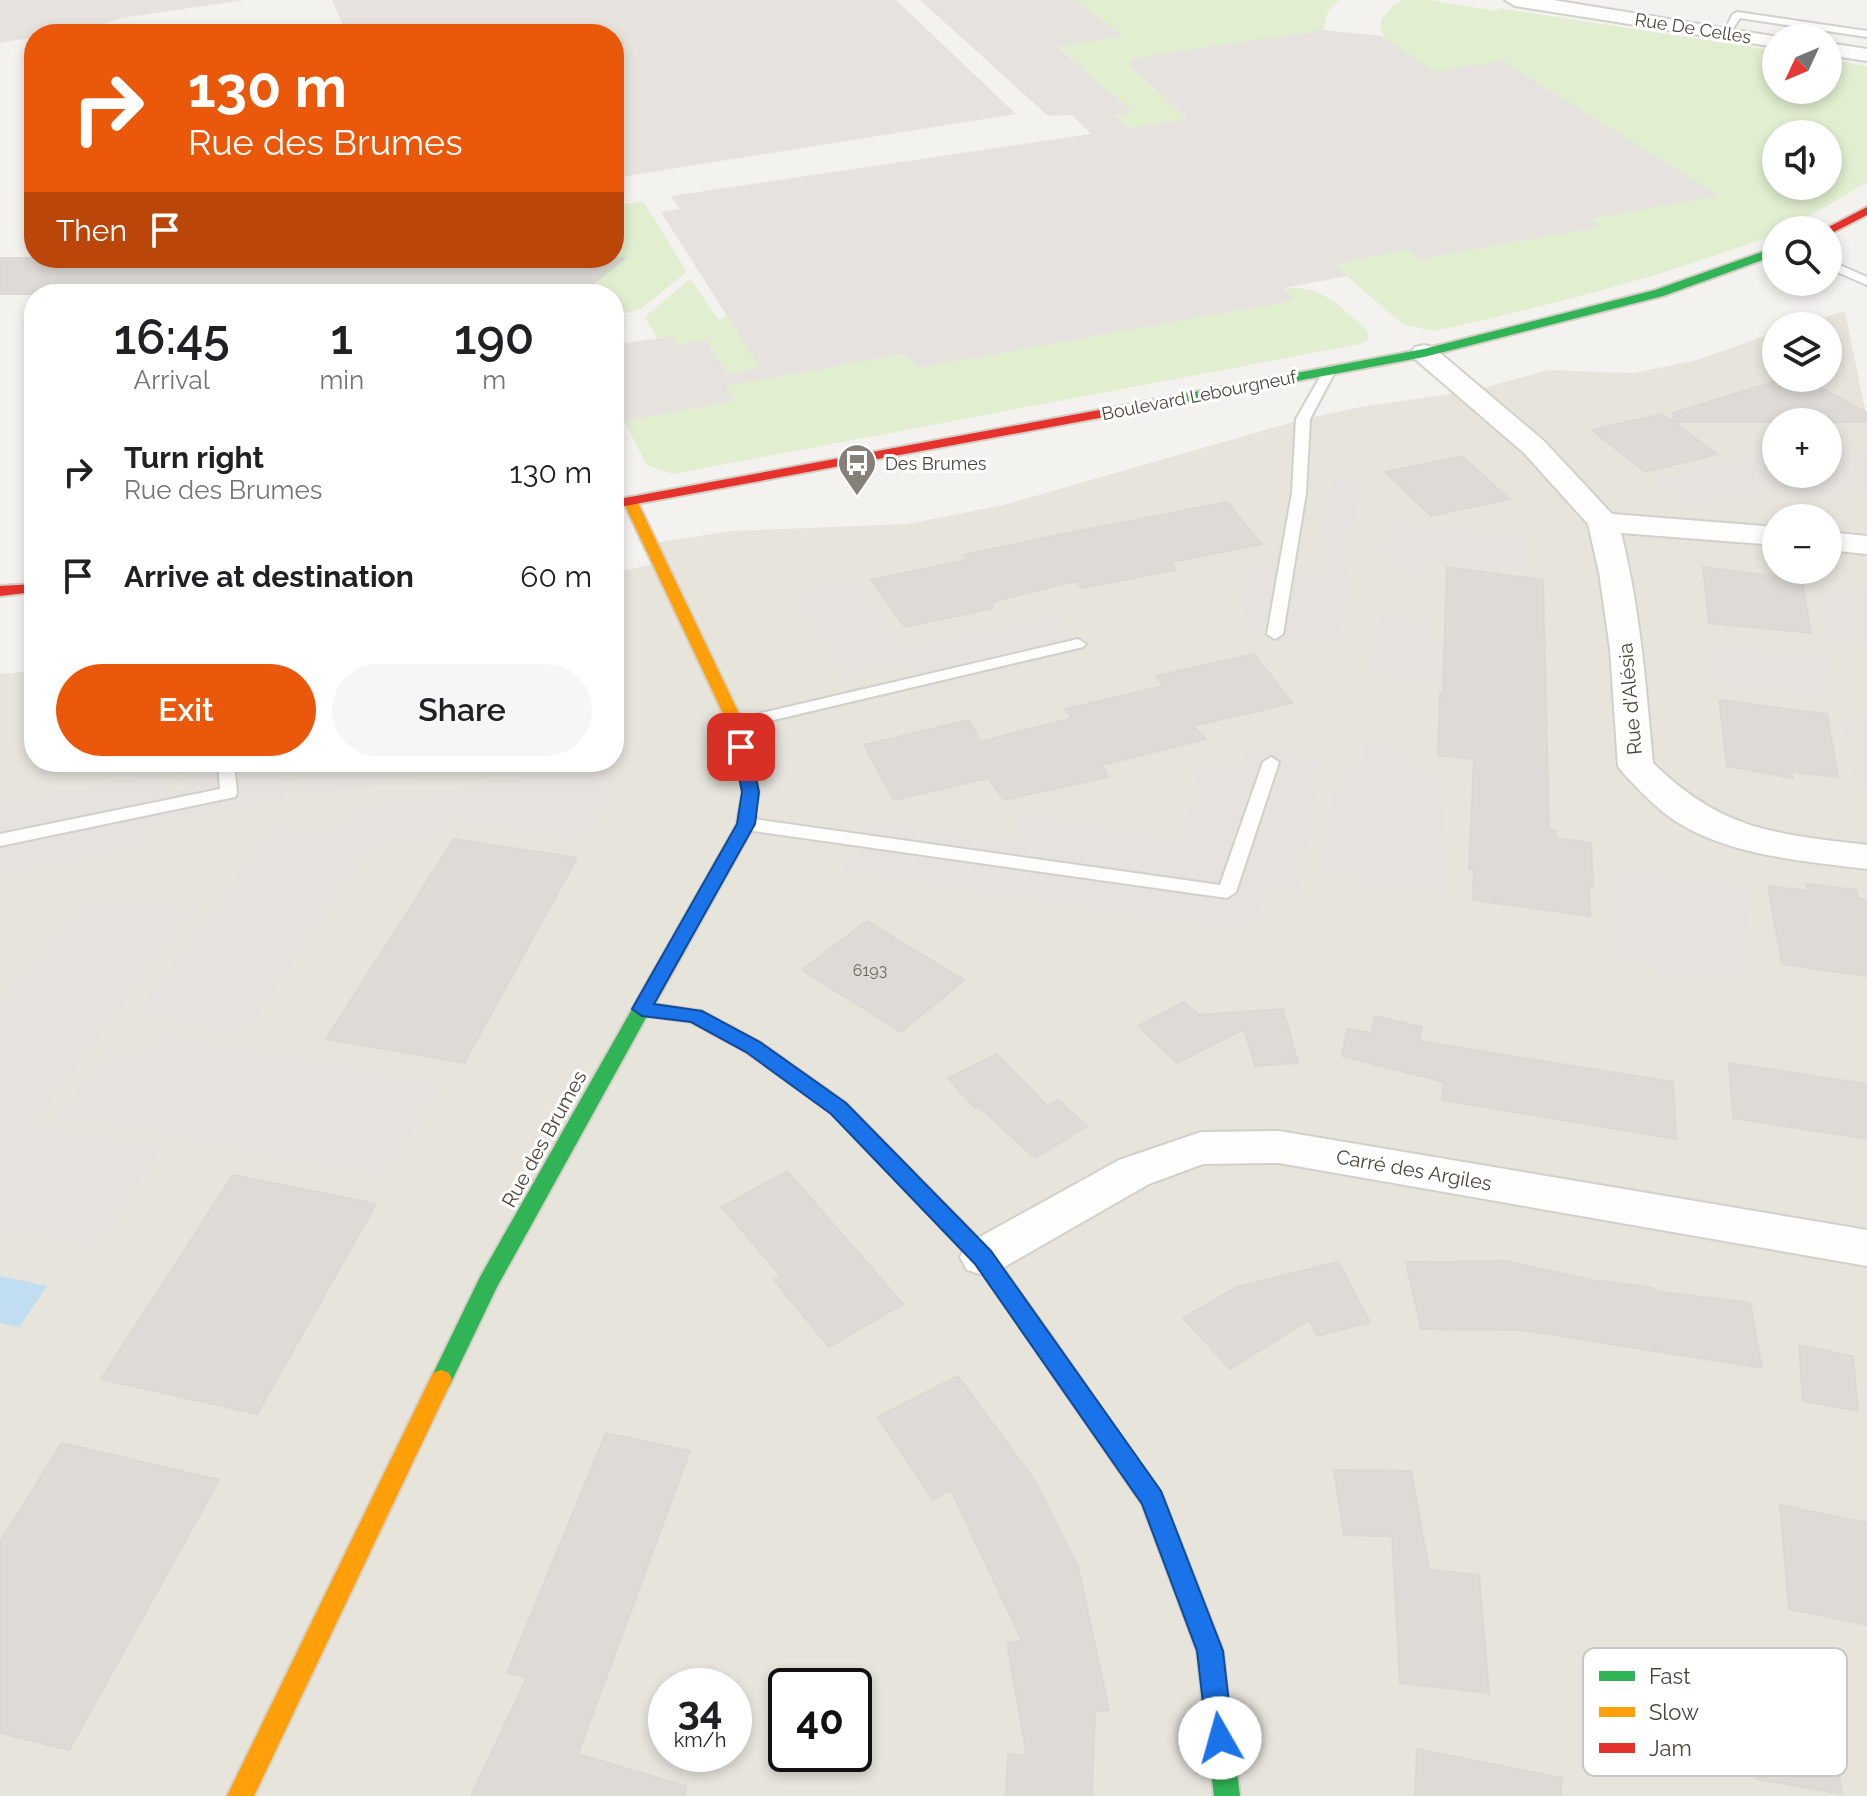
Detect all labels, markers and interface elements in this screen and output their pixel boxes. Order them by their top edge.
street label: Rue De Celles [1633,8,1753,48]
north arrow [1762,24,1842,104]
map controls [1762,24,1842,584]
text: 130 m [188,54,347,120]
icon: right [56,56,160,160]
button: sound [1762,120,1842,200]
text: Rue des Brumes [188,121,463,163]
icon: arrive [143,208,187,252]
text: Then [56,213,127,248]
button: search [1762,216,1842,296]
text: 16:45 [114,309,230,365]
text: 1 [331,309,353,365]
text: 190 [454,309,534,365]
button: layers [1762,312,1842,392]
text: Arrival [134,365,210,395]
text: min [319,365,364,395]
text: m [482,365,506,395]
street label: Boulevard Lebourgneuf [1100,366,1299,424]
button: + [1762,408,1842,488]
text: Turn right [124,440,264,475]
bus stop icon: Des Brumes [836,442,878,497]
icon: right [56,450,100,494]
place label: Des Brumes [885,453,987,474]
text: 130 m [510,455,592,490]
text: Rue des Brumes [124,475,322,505]
button: − [1762,504,1842,584]
icon: arrive [56,554,100,598]
text: Arrive at destination [124,559,414,594]
text: 60 m [520,559,592,594]
street label: Rue d'Alésia [1613,642,1647,756]
button: Exit [56,664,316,756]
button: Share [332,664,592,756]
pin [707,713,775,781]
icon: arrive [719,725,763,769]
house number: 6193 [853,961,887,980]
street label: Rue des Brumes [497,1066,591,1212]
street label: Carré des Argiles [1334,1145,1494,1195]
legend [1583,1648,1847,1776]
text: Fast [1649,1663,1691,1689]
speed limit sign: 40 [768,1668,872,1772]
text: 34 [677,1686,723,1733]
position arrow [1178,1696,1262,1780]
text: Slow [1649,1699,1699,1725]
text: km/h [674,1728,726,1752]
text: Jam [1649,1735,1692,1761]

